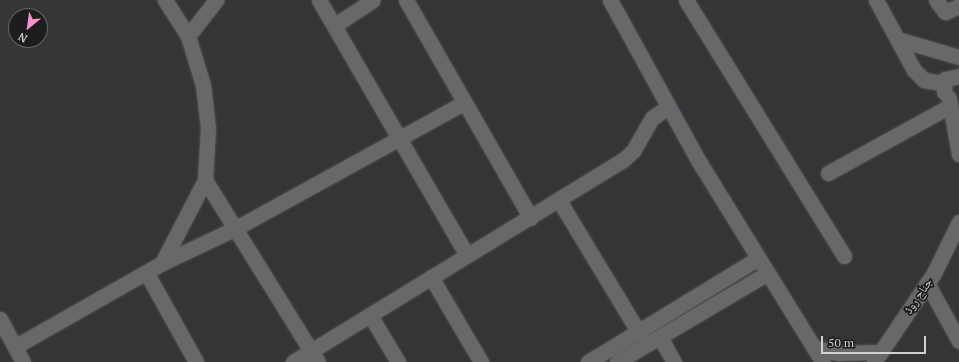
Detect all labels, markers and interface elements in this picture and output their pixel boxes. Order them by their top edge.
north arrow [8,8,48,48]
text: N [16,29,30,46]
street label: جناح روڈ [901,275,935,317]
scale bar [823,328,928,354]
text: 50 m [828,335,854,350]

